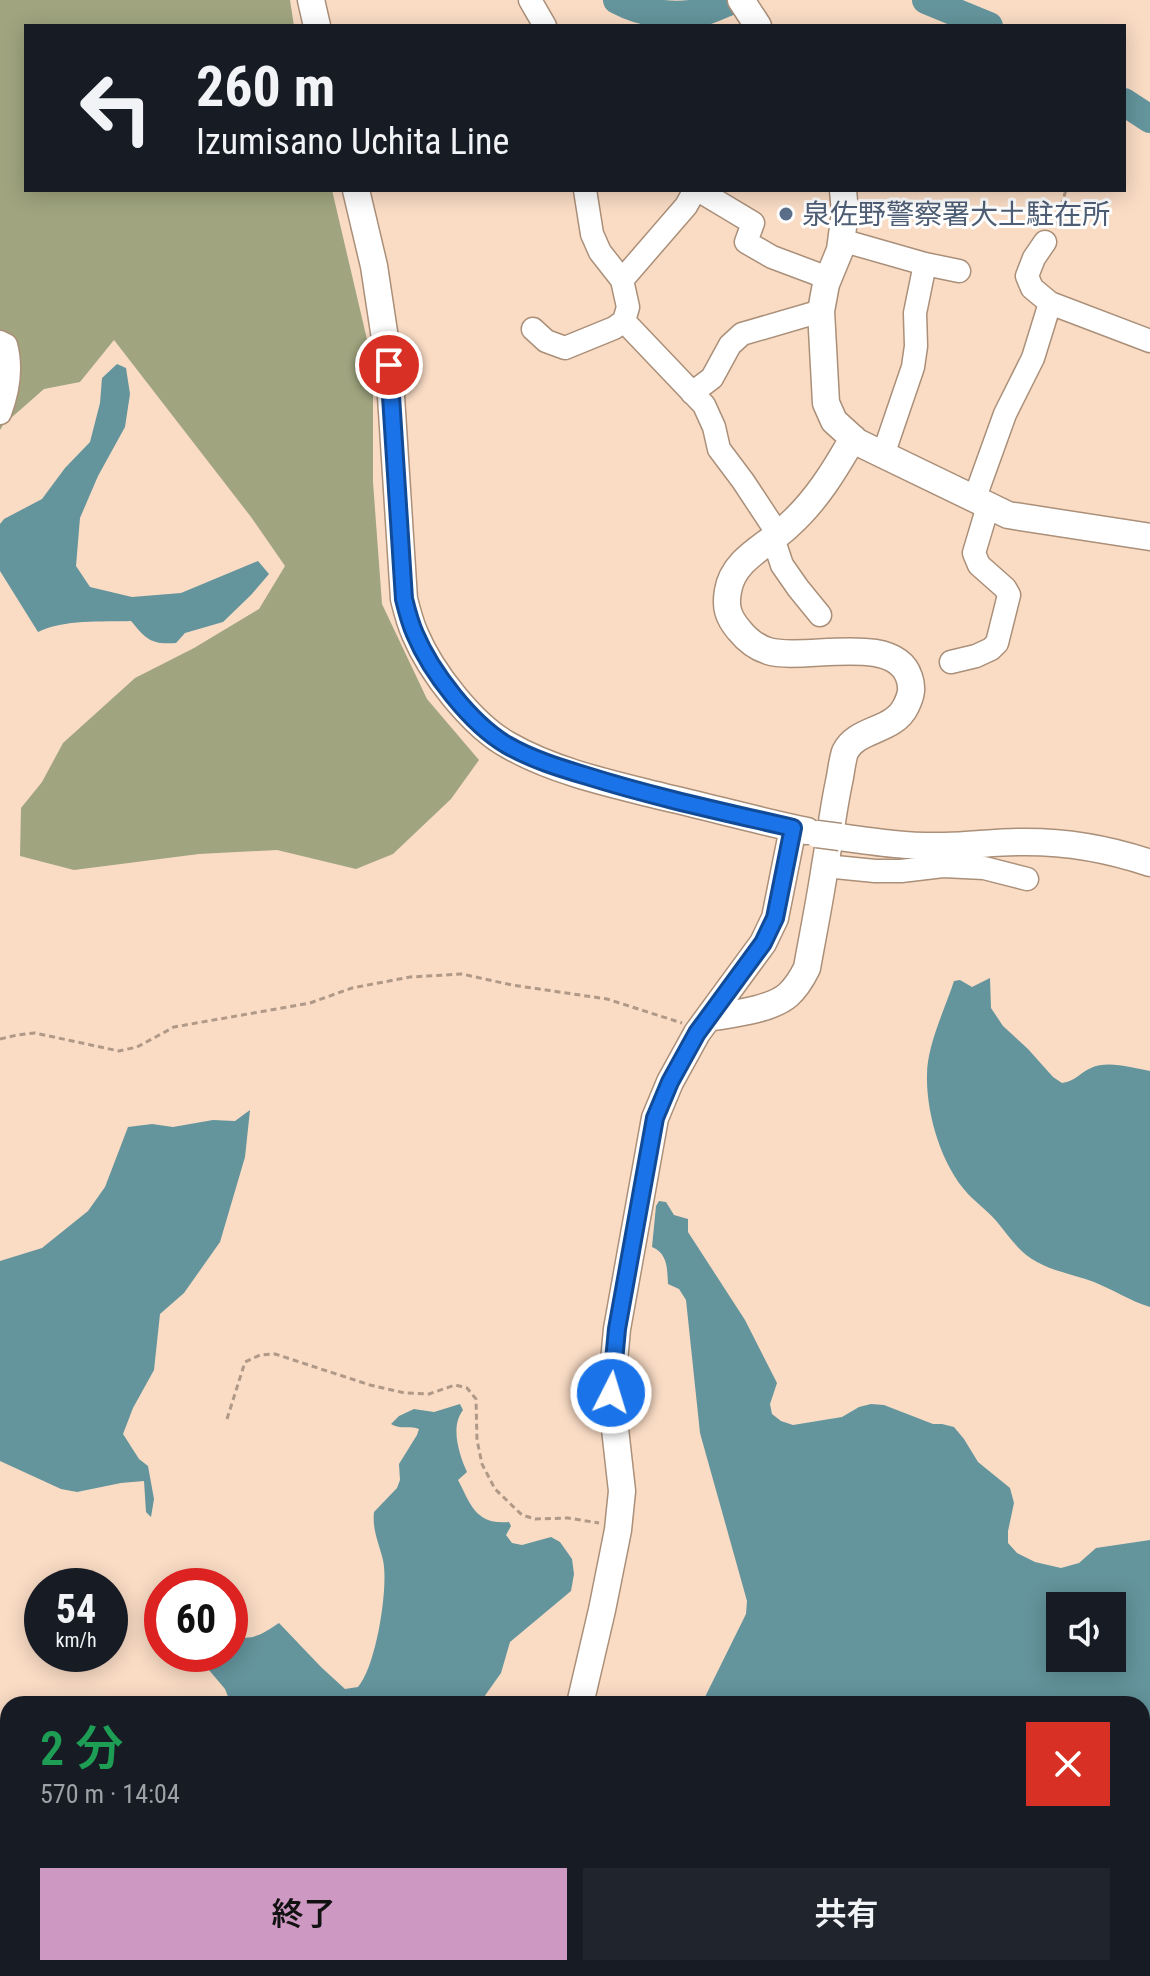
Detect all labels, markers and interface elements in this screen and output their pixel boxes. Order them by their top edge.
text: 260 m [196,54,335,120]
icon: left [64,56,168,160]
text: Izumisano Uchita Line [196,121,509,163]
place label: 泉佐野警察署大土駐在所 [802,198,1110,231]
marker: 泉佐野警察署大土駐在所 [777,205,795,223]
pin [355,331,423,399]
icon: arrive [367,343,411,387]
position arrow [569,1351,653,1435]
speed limit sign: 60 [144,1568,248,1672]
text: 54 [56,1586,96,1633]
map controls [1046,1592,1126,1672]
button: sound [1046,1592,1126,1672]
text: km/h [55,1628,97,1652]
text: 2 分 [40,1720,123,1777]
button: close [1026,1722,1110,1806]
text: 570 m · 14:04 [40,1779,180,1809]
button: 終了 [40,1868,567,1960]
button: 共有 [583,1868,1110,1960]

